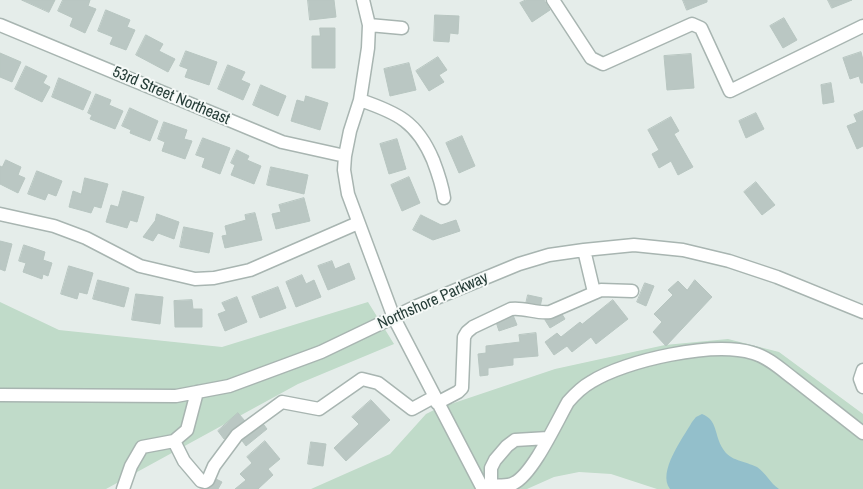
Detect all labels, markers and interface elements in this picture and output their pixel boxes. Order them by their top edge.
street label: 53rd Street Northeast [110,63,232,129]
street label: Northshore Parkway [375,268,491,334]

